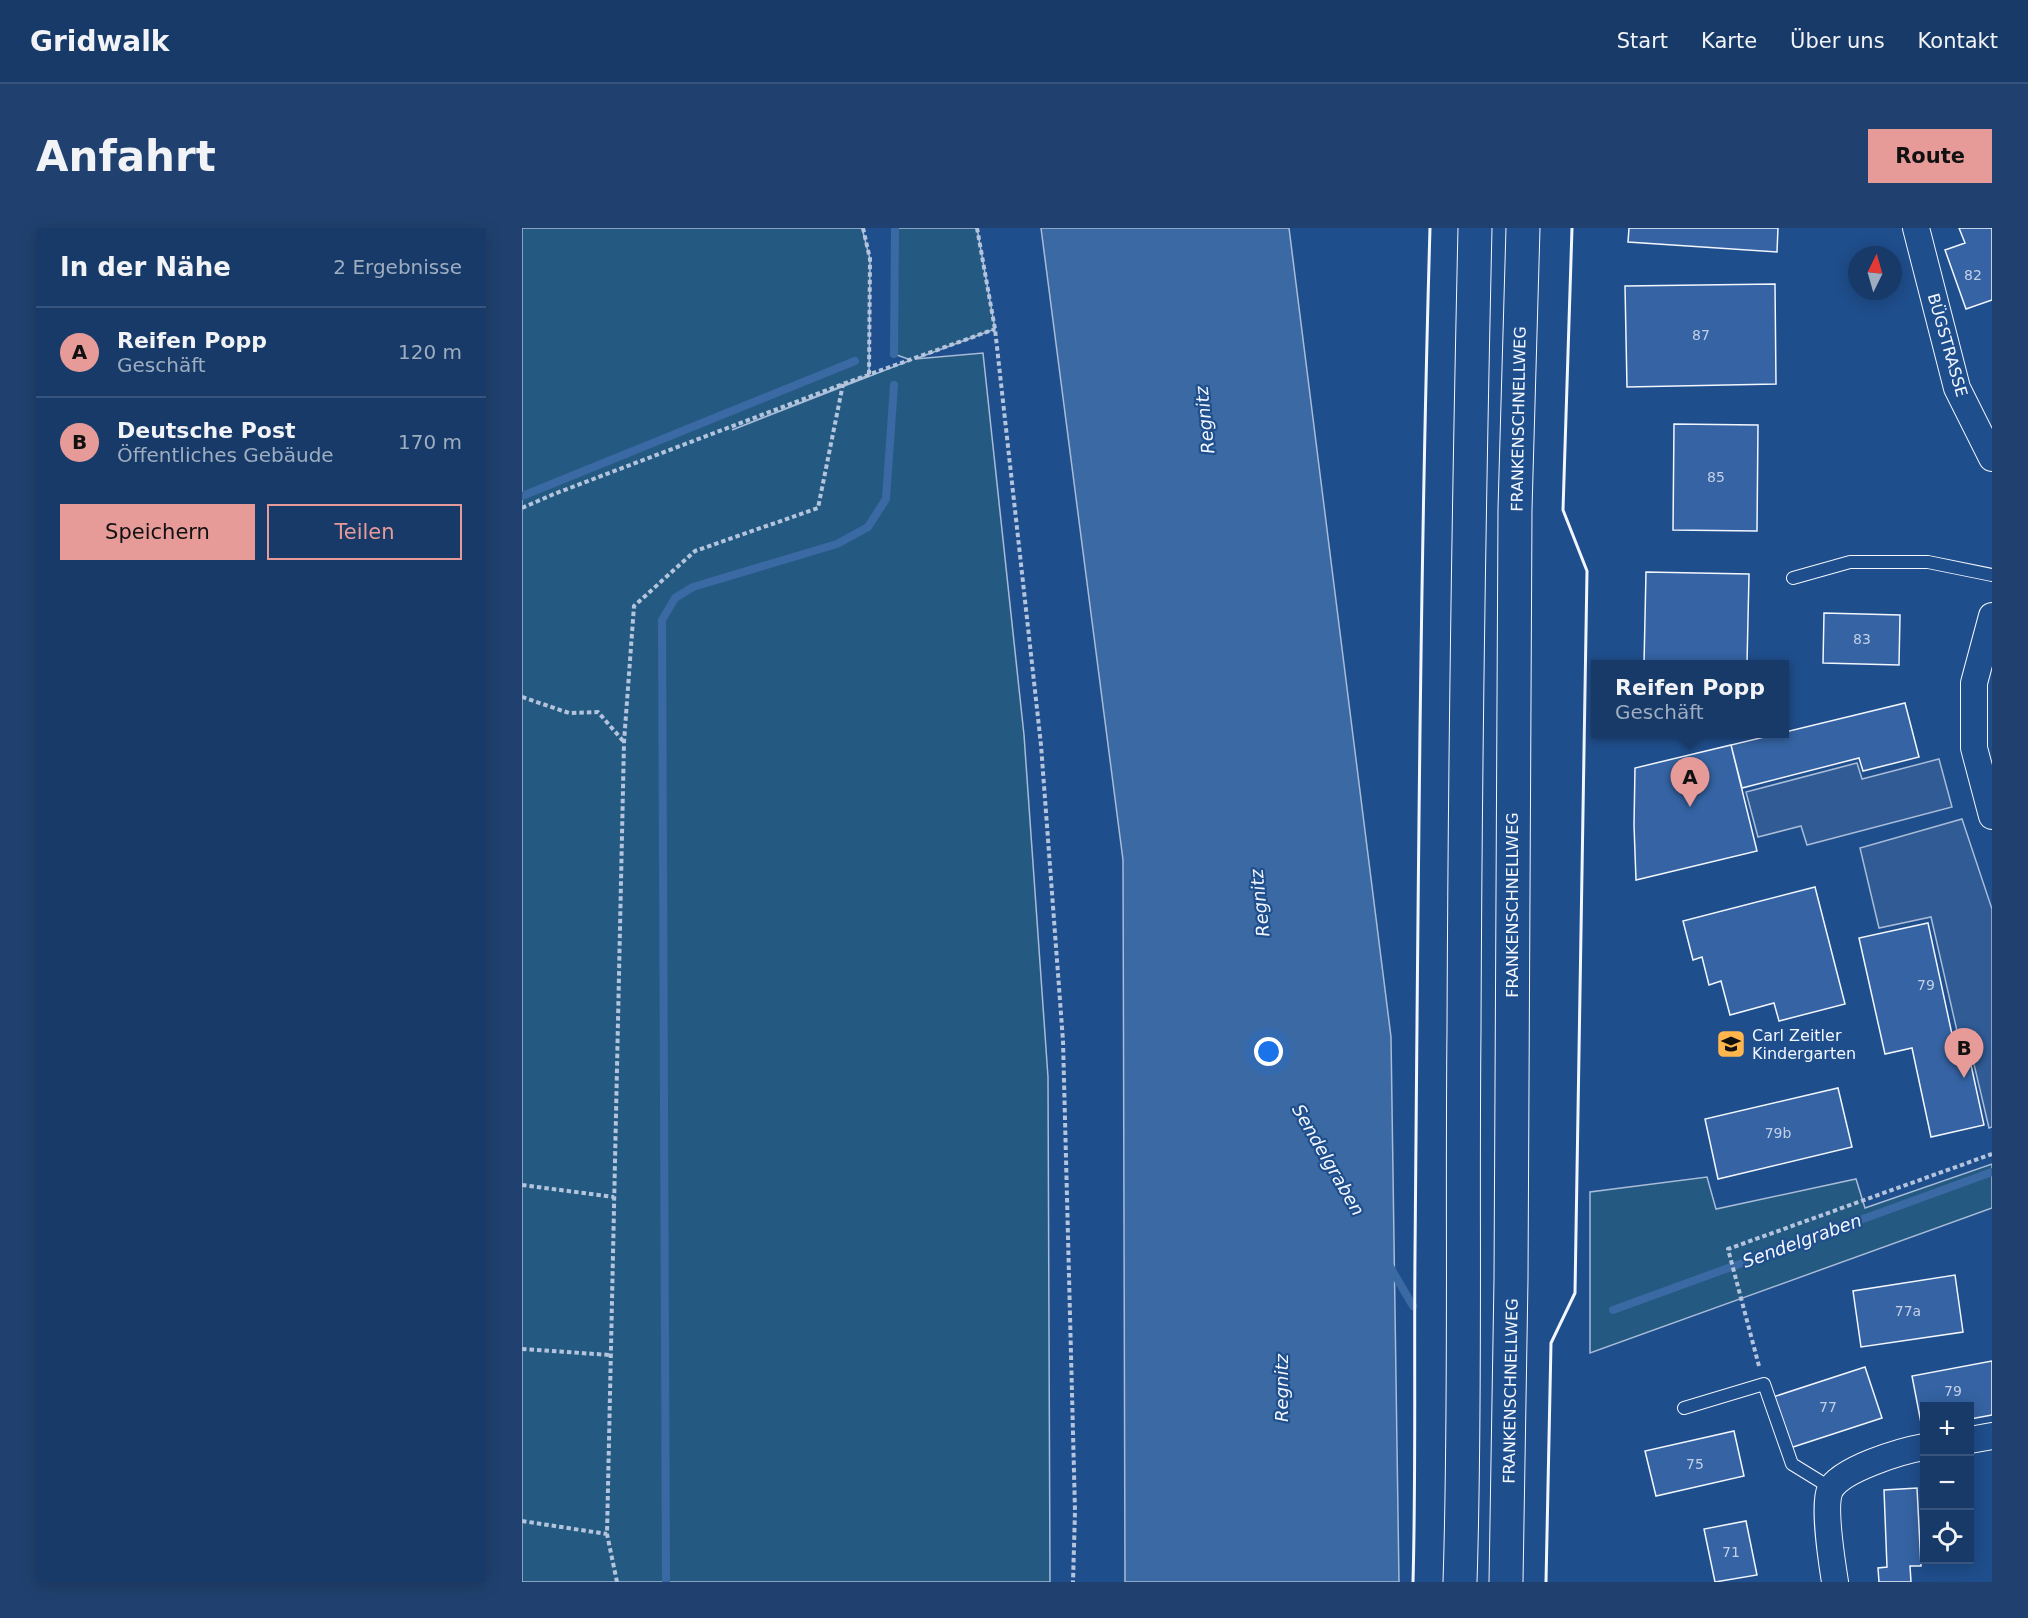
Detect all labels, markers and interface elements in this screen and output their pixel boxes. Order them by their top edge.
text: Gridwalk [30,25,169,58]
text: Start [1617,29,1668,53]
text: Karte [1701,29,1757,53]
text: Über uns [1790,29,1885,53]
text: Kontakt [1918,29,1998,53]
button: Route [1868,129,1992,183]
text: Anfahrt [36,132,216,181]
north arrow [1848,246,1902,300]
text: In der Nähe [60,252,231,282]
text: 2 Ergebnisse [333,255,462,279]
house number: 82 [1964,267,1982,283]
street label: BÜGSTRASSE [1924,291,1971,399]
street label: FRANKENSCHNELLWEG [1507,326,1530,512]
house number: 87 [1692,327,1710,343]
text: Reifen Popp [117,328,267,353]
text: A [72,340,87,364]
text: 120 m [398,340,462,364]
text: Geschäft [117,353,206,377]
water label: Regnitz [1190,385,1218,455]
text: Deutsche Post [117,418,296,443]
text: B [72,430,87,454]
text: 170 m [398,430,462,454]
text: Öffentliches Gebäude [117,443,334,467]
house number: 85 [1707,469,1725,485]
button: Speichern [60,504,255,560]
button: Teilen [267,504,462,560]
house number: 83 [1853,631,1871,647]
popup [1591,660,1789,738]
text: Reifen Popp [1615,675,1765,700]
text: Geschäft [1615,700,1704,724]
pin: A [1670,758,1710,807]
street label: FRANKENSCHNELLWEG [1503,812,1522,998]
water label: Regnitz [1245,868,1273,938]
house number: 79 [1917,977,1935,993]
place label: Carl Zeitler Kindergarten [1752,1026,1856,1063]
school or university icon: Carl Zeitler Kindergarten [1715,1028,1747,1060]
pin: B [1944,1028,1984,1078]
your location [1254,1037,1283,1066]
water label: Sendelgraben [1288,1100,1369,1219]
house number: 79b [1765,1125,1791,1141]
water label: Sendelgraben [1739,1209,1864,1272]
street label: FRANKENSCHNELLWEG [1499,1298,1522,1484]
house number: 77a [1895,1303,1921,1319]
water label: Regnitz [1271,1353,1292,1422]
house number: 79 [1944,1383,1962,1399]
house number: 77 [1819,1399,1837,1415]
map controls [1920,1402,1974,1564]
button: + [1920,1402,1974,1456]
house number: 75 [1686,1456,1704,1472]
button: − [1920,1456,1974,1510]
button: locate [1920,1510,1974,1564]
house number: 71 [1722,1544,1740,1560]

